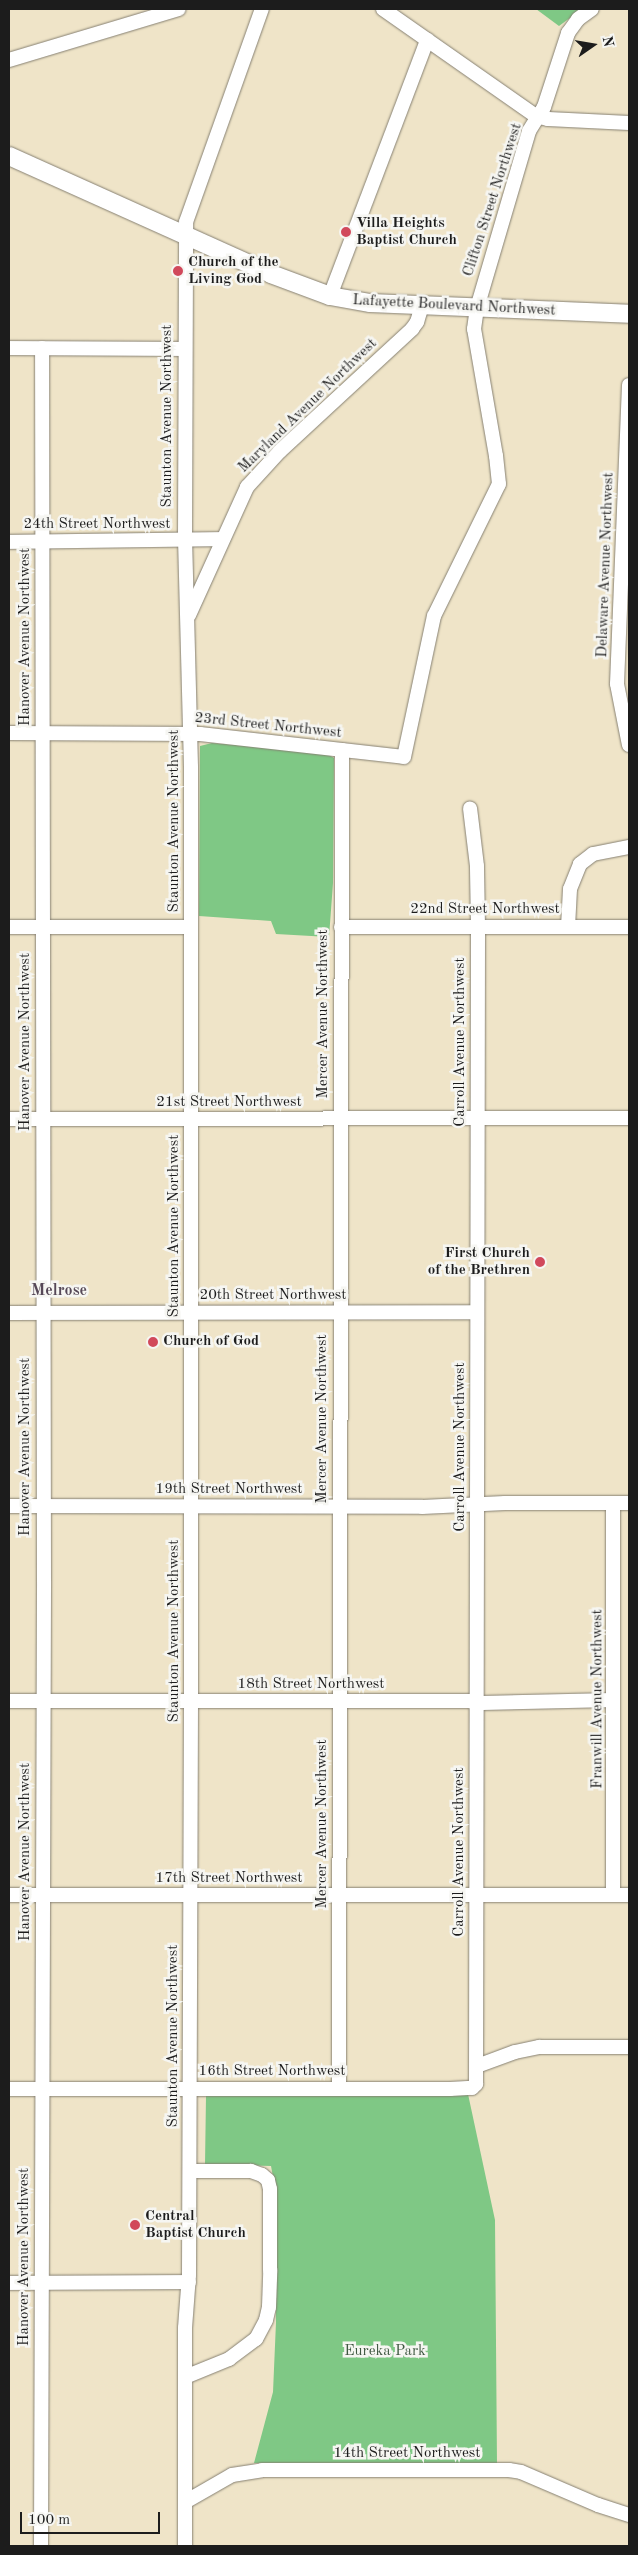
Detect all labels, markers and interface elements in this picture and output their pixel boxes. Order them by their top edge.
north arrow [568,20,618,70]
text: N [600,35,616,48]
street label: Clifton Street Northwest [460,121,526,279]
place label: Villa Heights Baptist Church [356,214,457,249]
marker: Villa Heights Baptist Church [340,226,352,238]
place label: Church of the Living God [188,253,279,288]
marker: Church of the Living God [172,265,184,277]
street label: Lafayette Boulevard Northwest [352,292,556,320]
street label: Staunton Avenue Northwest [159,324,177,508]
street label: Maryland Avenue Northwest [235,335,381,477]
street label: Delaware Avenue Northwest [594,472,618,658]
street label: 24th Street Northwest [23,516,171,534]
street label: Hanover Avenue Northwest [17,548,35,726]
street label: 23rd Street Northwest [194,709,342,743]
street label: Staunton Avenue Northwest [166,729,184,913]
street label: 22nd Street Northwest [410,901,560,919]
street label: Mercer Avenue Northwest [315,929,333,1099]
street label: Hanover Avenue Northwest [17,953,35,1131]
street label: Carroll Avenue Northwest [452,957,470,1127]
street label: 21st Street Northwest [156,1094,302,1112]
street label: Staunton Avenue Northwest [166,1134,184,1318]
place label: First Church of the Brethren [428,1244,530,1279]
marker: First Church of the Brethren [534,1256,546,1268]
district label: Melrose [31,1281,87,1301]
street label: 20th Street Northwest [199,1287,347,1305]
place label: Church of God [163,1333,259,1351]
street label: Mercer Avenue Northwest [314,1334,332,1504]
marker: Church of God [147,1336,159,1348]
street label: Hanover Avenue Northwest [17,1358,35,1536]
street label: Carroll Avenue Northwest [452,1362,470,1532]
street label: 19th Street Northwest [155,1481,303,1499]
street label: Staunton Avenue Northwest [166,1539,184,1723]
street label: Franwill Avenue Northwest [589,1609,607,1789]
street label: 18th Street Northwest [237,1676,385,1694]
street label: Mercer Avenue Northwest [314,1739,332,1909]
street label: Hanover Avenue Northwest [17,1763,35,1941]
street label: Carroll Avenue Northwest [451,1767,469,1937]
street label: 17th Street Northwest [155,1870,303,1888]
street label: Staunton Avenue Northwest [165,1944,183,2128]
street label: 16th Street Northwest [198,2063,346,2081]
street label: Hanover Avenue Northwest [16,2168,34,2346]
place label: Central Baptist Church [145,2207,246,2242]
marker: Central Baptist Church [129,2219,141,2231]
park label: Eureka Park [344,2343,426,2361]
street label: 14th Street Northwest [333,2445,481,2463]
scale bar [22,2502,162,2534]
text: 100 m [28,2513,70,2528]

